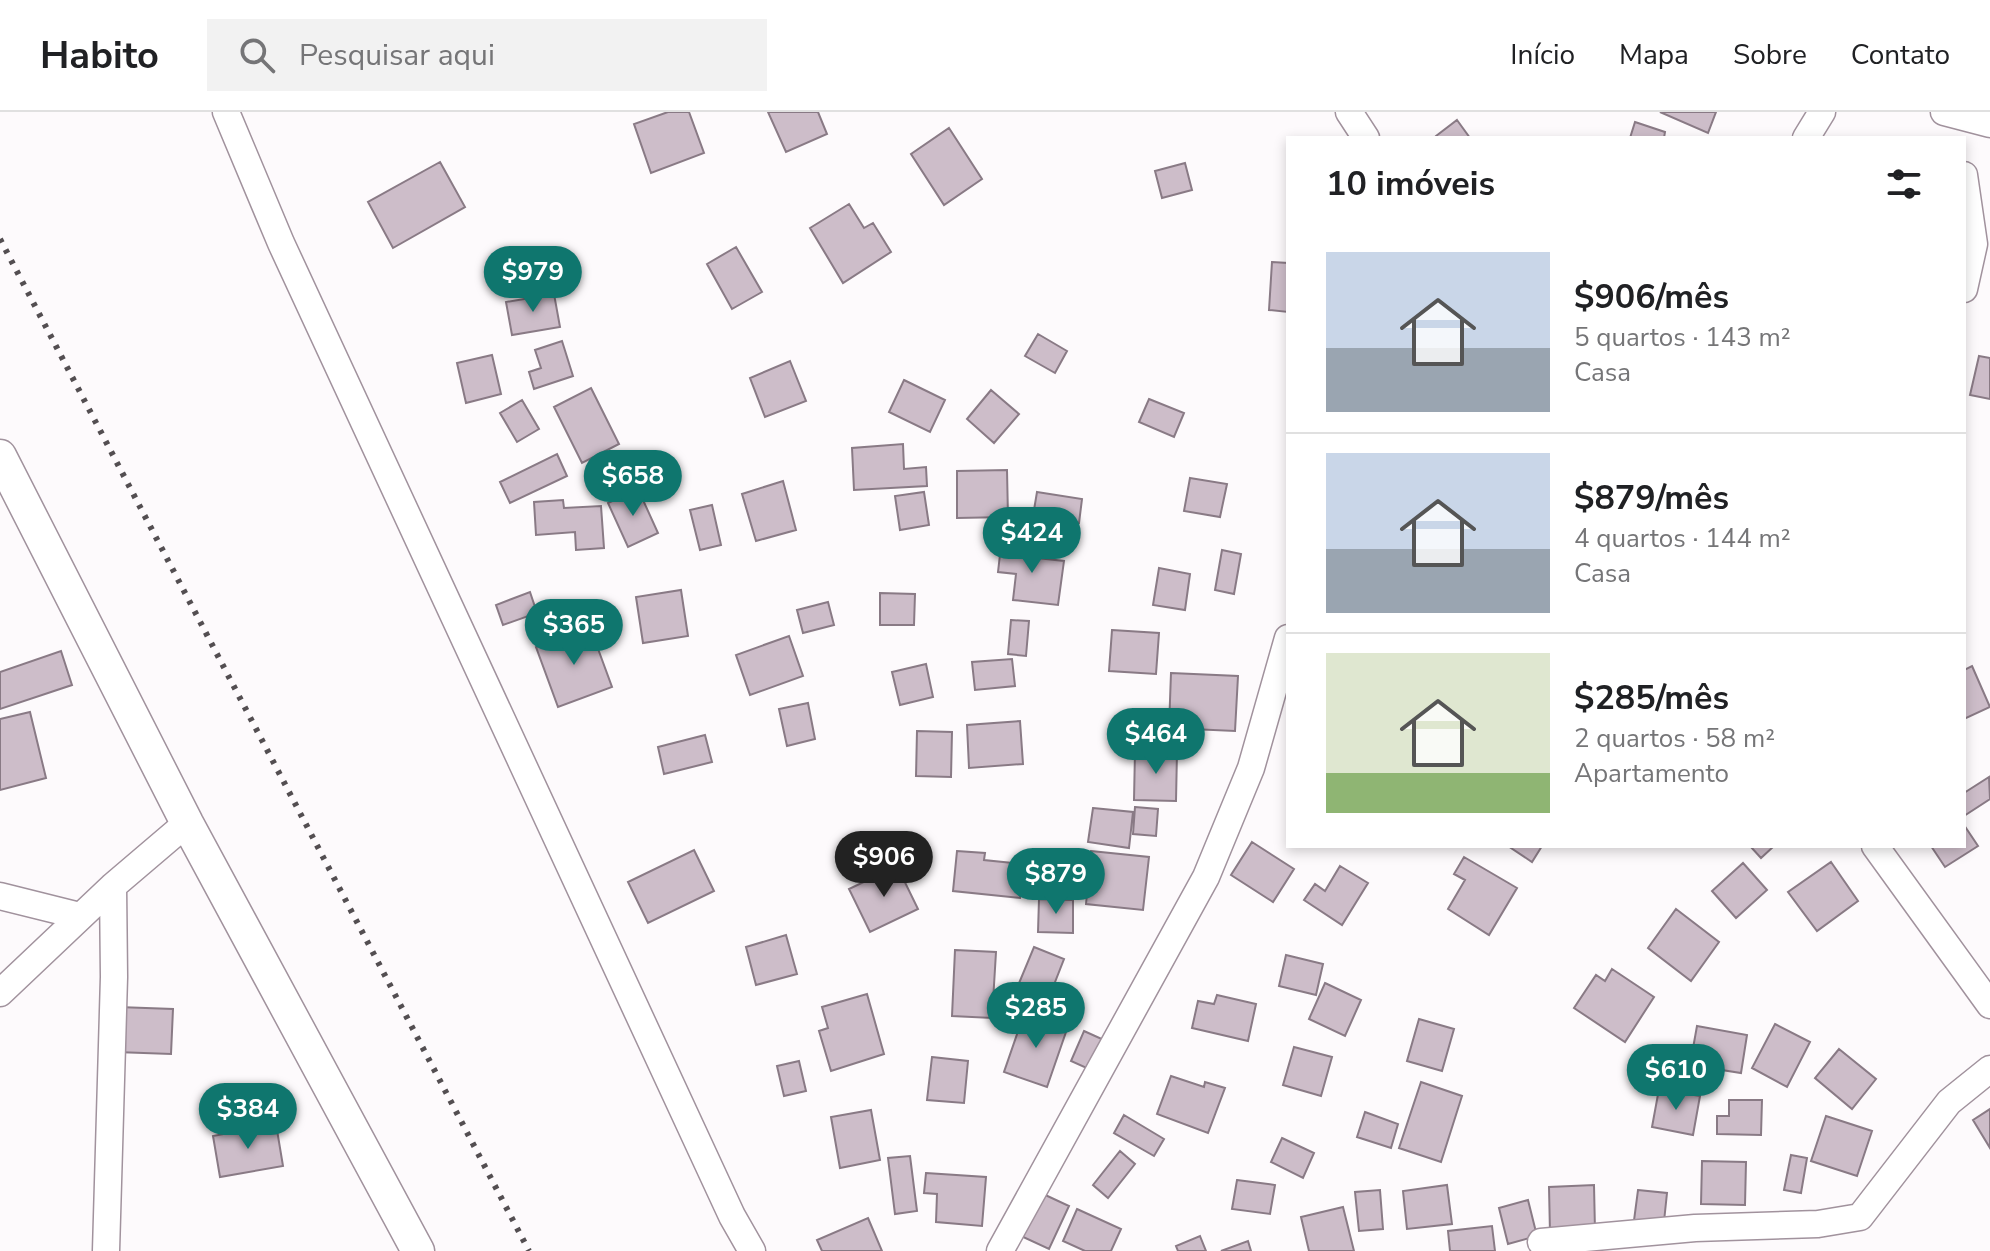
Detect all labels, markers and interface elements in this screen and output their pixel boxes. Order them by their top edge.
search box [207,19,767,91]
text: Habito [40,30,159,81]
icon: search [235,33,279,77]
text: Pesquisar aqui [299,35,495,76]
text: Início [1510,36,1575,74]
text: Mapa [1619,36,1689,74]
text: Sobre [1733,36,1807,74]
text: Contato [1851,36,1950,74]
text: 10 imóveis [1326,161,1495,207]
icon: filters [1882,162,1926,206]
pin: $979 [486,246,580,314]
text: $979 [502,254,564,289]
text: $906/mês [1574,274,1729,320]
icon: home [1390,284,1486,380]
text: 5 quartos · 143 m² [1574,320,1791,355]
text: Casa [1574,355,1631,390]
pin: $658 [586,450,680,518]
text: $658 [602,458,664,493]
text: $879/mês [1574,475,1729,521]
icon: home [1390,485,1486,581]
pin: $424 [985,507,1079,575]
text: $424 [1001,515,1063,550]
text: 4 quartos · 144 m² [1574,521,1791,556]
text: Casa [1574,556,1631,591]
pin: $365 [527,599,621,667]
text: $365 [543,607,605,642]
text: $285/mês [1574,675,1729,721]
icon: home [1390,685,1486,781]
pin: $464 [1109,708,1203,776]
text: $464 [1125,716,1187,751]
text: 2 quartos · 58 m² [1574,721,1775,756]
text: Apartamento [1574,756,1729,791]
pin: $906 [837,831,931,899]
text: $906 [853,839,915,874]
pin: $879 [1009,848,1103,916]
text: $879 [1025,856,1087,891]
pin: $285 [989,982,1083,1050]
text: $285 [1005,990,1067,1025]
pin: $610 [1629,1044,1723,1112]
text: $610 [1645,1052,1707,1087]
pin: $384 [201,1083,295,1151]
text: $384 [217,1091,279,1126]

